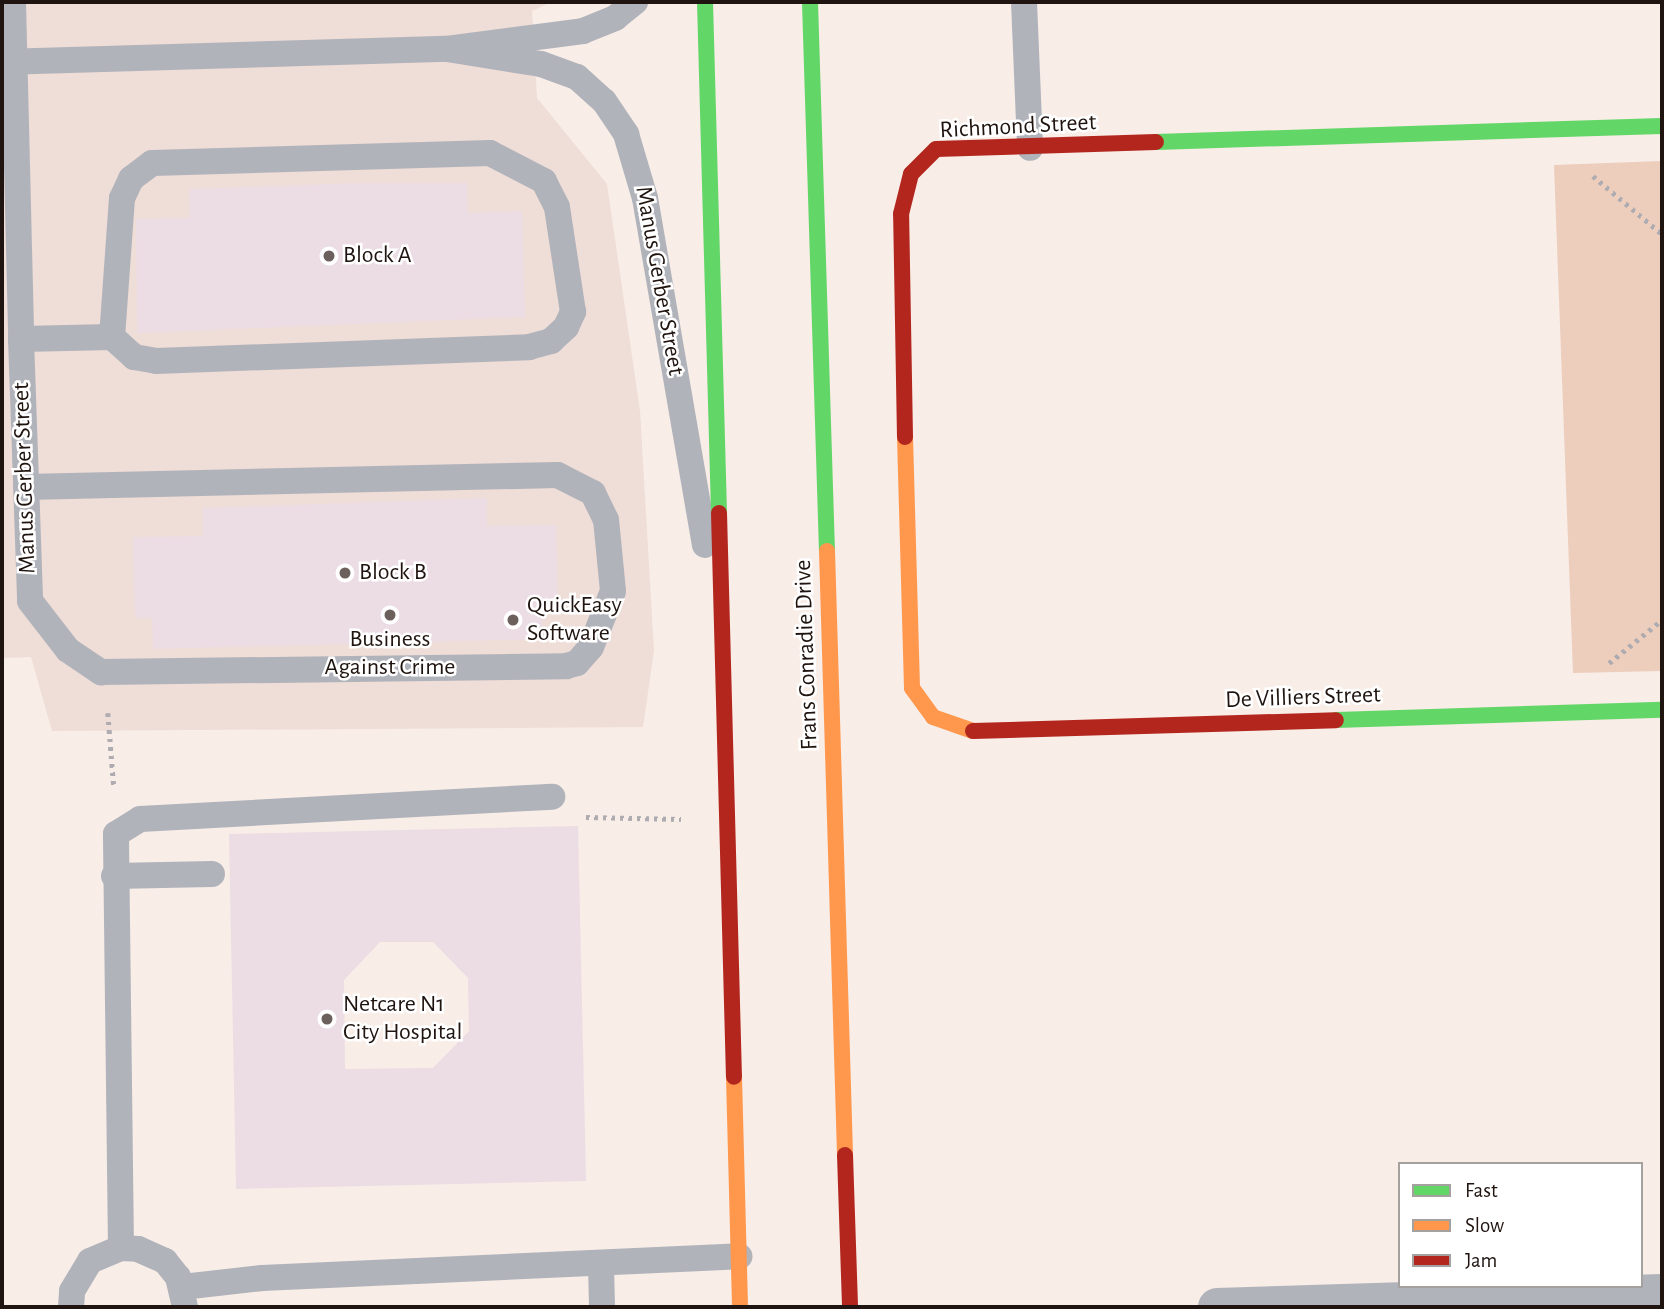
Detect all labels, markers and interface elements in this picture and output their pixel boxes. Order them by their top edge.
street label: Richmond Street [939,109,1097,145]
street label: Manus Gerber Street [628,184,690,378]
place label: Block A [343,242,412,270]
marker: Block A [321,248,337,264]
street label: Manus Gerber Street [7,382,43,574]
place label: Block B [359,559,427,587]
street label: Frans Conradie Drive [789,559,825,751]
marker: Block B [337,565,353,581]
place label: QuickEasy Software [527,592,622,648]
marker: Business Against Crime [382,607,398,623]
marker: QuickEasy Software [505,612,521,628]
place label: Business Against Crime [325,626,455,682]
street label: De Villiers Street [1225,681,1381,715]
place label: Netcare N1 City Hospital [343,991,462,1047]
marker: Netcare N1 City Hospital [317,1009,337,1029]
legend [1398,1162,1643,1288]
text: Fast [1465,1180,1498,1201]
text: Slow [1465,1215,1504,1236]
text: Jam [1465,1250,1497,1271]

